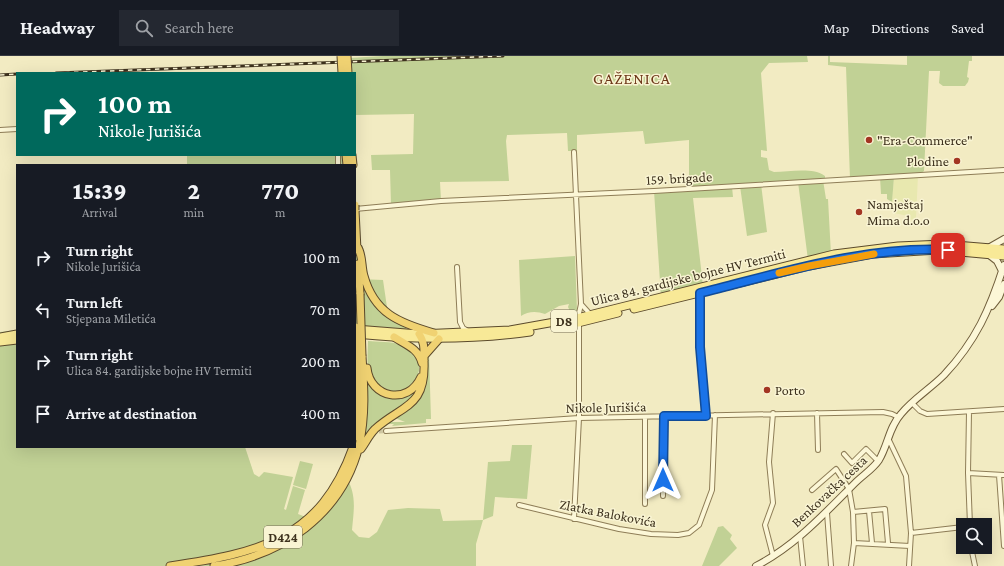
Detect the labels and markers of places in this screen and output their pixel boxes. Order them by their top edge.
place label: "Era-Commerce" [877,132,973,148]
marker: "Era-Commerce" [864,135,874,145]
place label: Plodine [907,153,949,169]
marker: Plodine [952,156,962,166]
place label: Namještaj Mima d.o.o [867,196,930,228]
marker: Namještaj Mima d.o.o [854,207,864,217]
pin [931,233,965,267]
place label: Porto [775,382,805,398]
marker: Porto [762,385,772,395]

